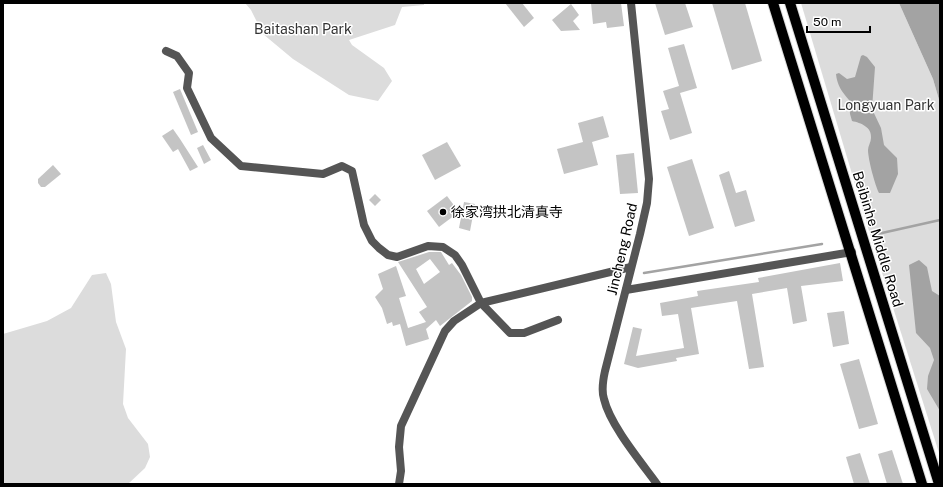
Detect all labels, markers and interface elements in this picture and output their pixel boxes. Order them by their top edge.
scale bar [807,8,870,34]
text: 50 m [813,15,841,29]
park label: Baitashan Park [254,21,352,37]
park label: Longyuan Park [837,97,935,113]
street label: Beibinhe Middle Road [850,169,906,309]
street label: Jincheng Road [604,201,640,297]
place label: 徐家湾拱北清真寺 [451,204,563,220]
marker: 徐家湾拱北清真寺 [438,207,448,217]

